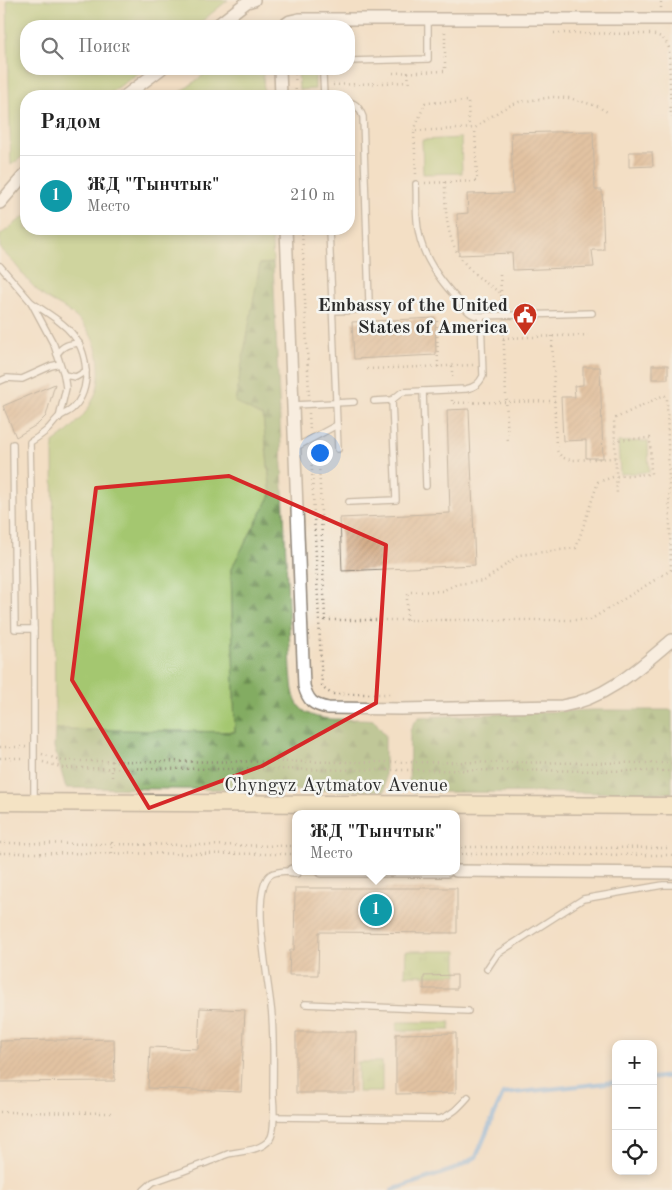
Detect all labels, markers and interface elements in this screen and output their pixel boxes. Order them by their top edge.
search box [20,20,355,75]
icon: search [38,34,66,62]
text: Поиск [78,38,130,57]
text: Рядом [40,112,101,133]
text: ЖД "Тынчтык" [87,176,220,195]
text: 1 [51,188,61,204]
text: 210 m [290,188,335,204]
text: Место [87,199,130,215]
place label: Embassy of the United States of America [318,297,508,338]
public building icon: Embassy of the United States of America [512,302,538,336]
your location [307,440,333,466]
street label: Chyngyz Aytmatov Avenue [224,777,448,796]
popup [292,810,460,875]
text: ЖД "Тынчтык" [310,823,442,842]
text: Место [310,846,353,862]
pin: 1 [360,891,392,929]
map controls [612,1040,657,1175]
button: + [612,1040,657,1085]
button: − [612,1085,657,1130]
button: locate [612,1130,657,1175]

